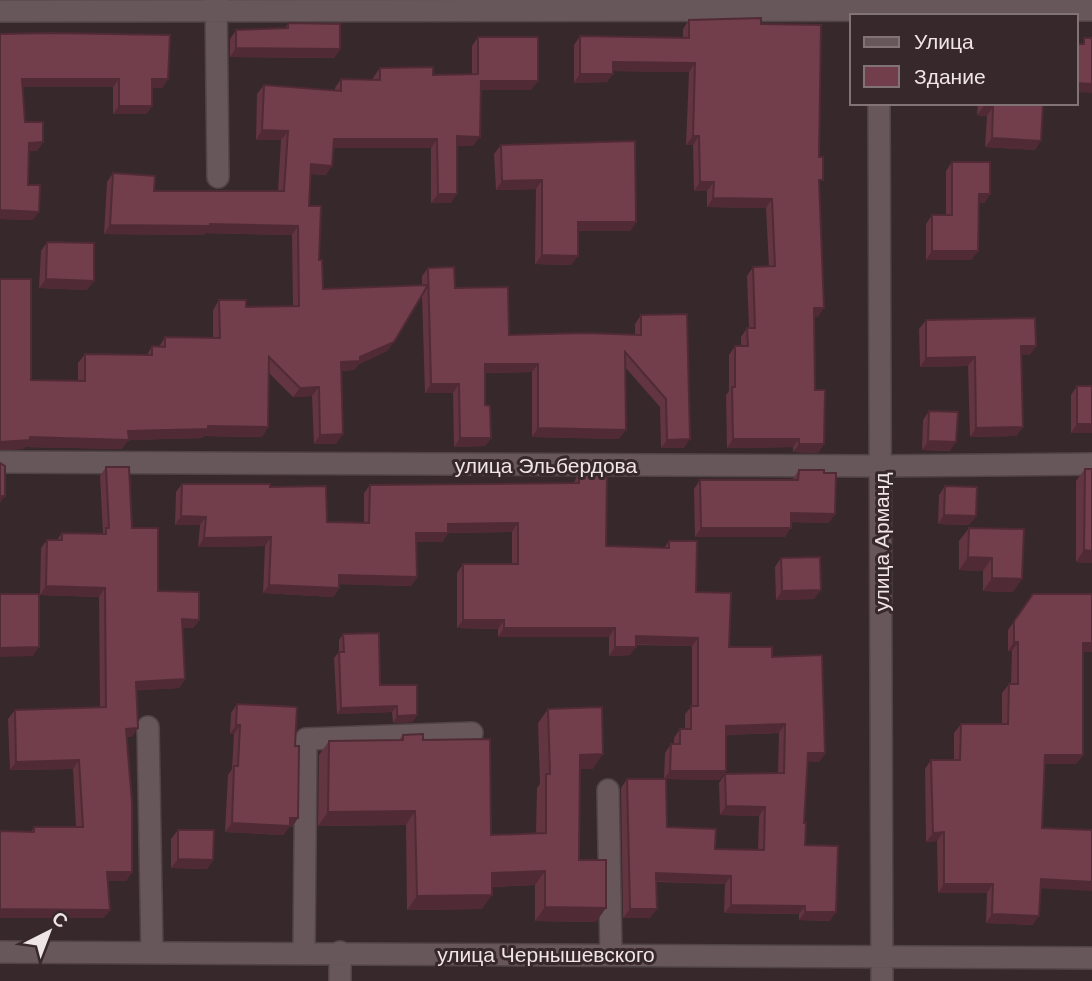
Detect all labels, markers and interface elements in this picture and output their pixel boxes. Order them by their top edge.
legend [850,14,1078,105]
text: Улица [914,30,974,53]
text: Здание [914,65,986,88]
street label: улица Эльбердова [455,454,637,477]
street label: улица Арманд [870,472,893,612]
north arrow [14,897,84,967]
text: С [48,907,72,932]
street label: улица Чернышевского [437,943,655,966]

